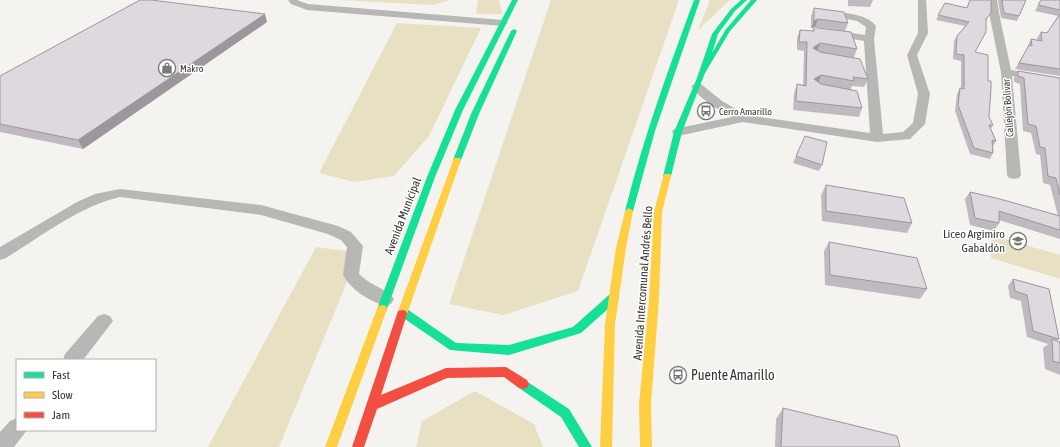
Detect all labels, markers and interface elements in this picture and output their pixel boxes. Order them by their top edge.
shop icon: Makro [157,58,177,78]
place label: Makro [180,63,204,74]
street label: Callejón Bolívar [1000,78,1016,137]
bus stop icon: Cerro Amarillo [696,101,716,121]
place label: Cerro Amarillo [719,106,772,117]
street label: Avenida Municipal [382,175,424,257]
street label: Avenida Intercomunal Andrés Bello [631,205,655,361]
place label: Liceo Argimiro Gabaldón [943,227,1005,255]
school or university icon: Liceo Argimiro Gabaldón [1008,231,1028,251]
legend [16,359,156,431]
bus stop icon: Puente Amarillo [668,365,688,385]
place label: Puente Amarillo [691,367,775,383]
text: Fast [52,368,70,382]
text: Slow [52,388,73,402]
text: Jam [52,408,70,422]

